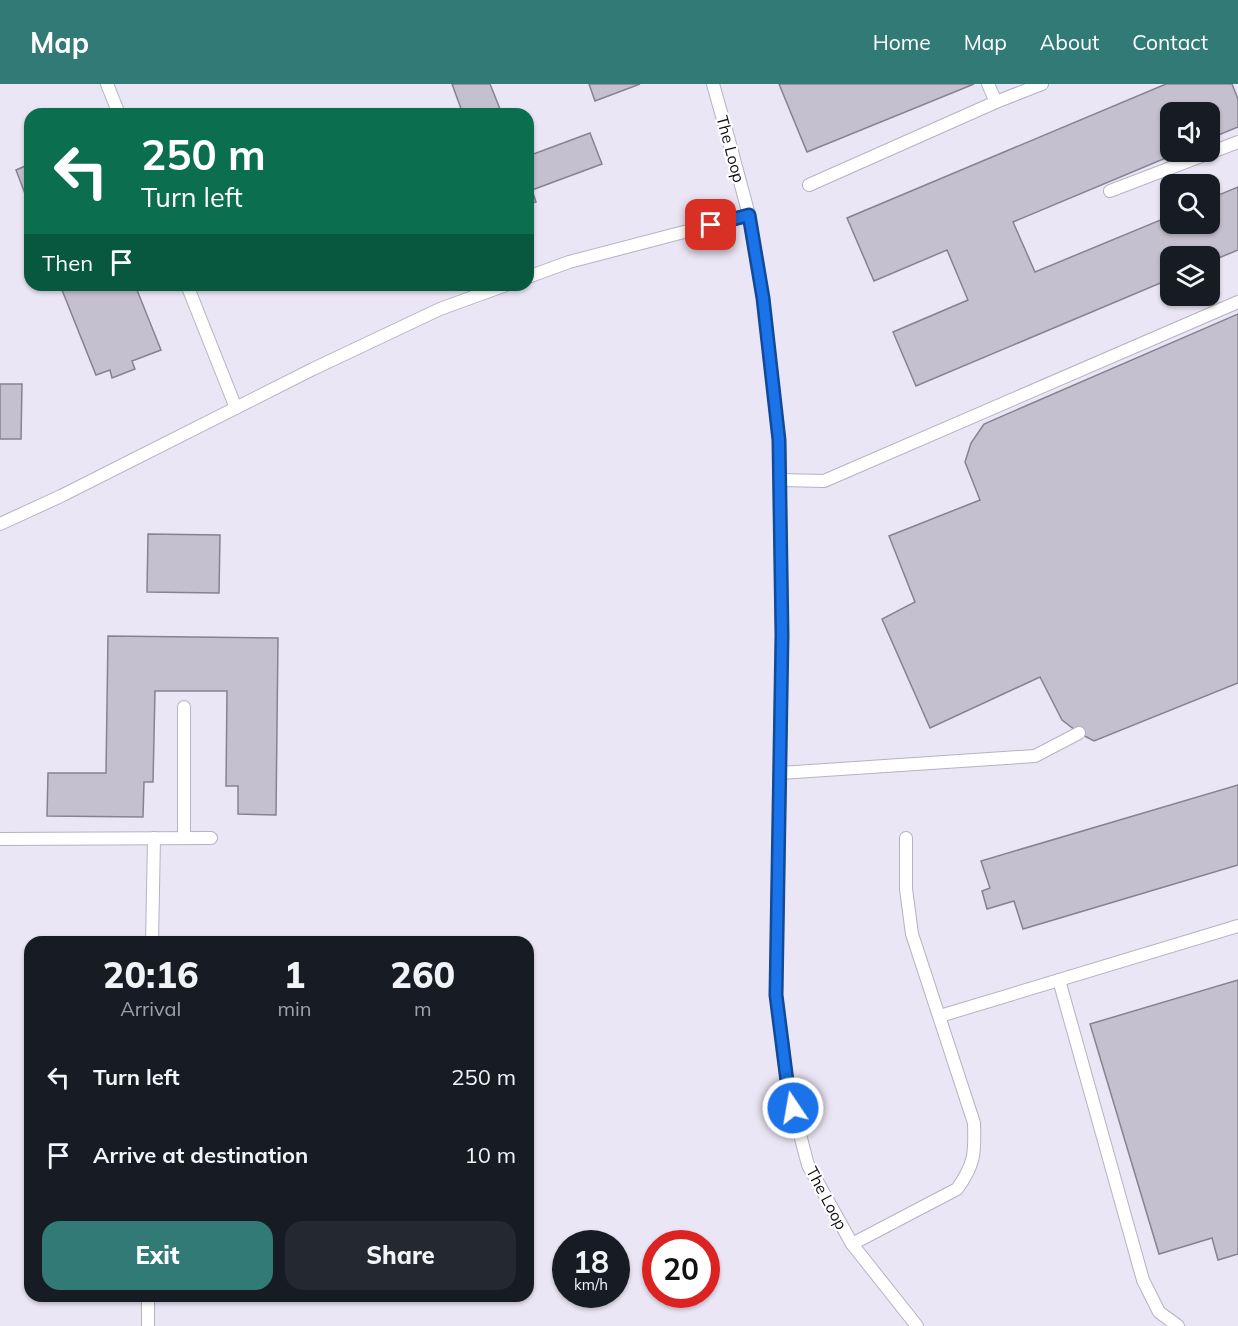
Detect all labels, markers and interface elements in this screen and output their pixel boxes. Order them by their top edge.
text: Map [30,25,89,60]
text: Home [873,29,931,55]
text: Map [964,29,1007,55]
text: About [1040,29,1099,55]
text: Contact [1132,29,1208,55]
map controls [1160,102,1220,306]
button: sound [1160,102,1220,162]
street label: The Loop [712,113,750,185]
text: 250 m [141,128,266,181]
icon: left [42,132,120,210]
button: search [1160,174,1220,234]
text: Turn left [141,180,243,214]
pin [685,199,736,250]
icon: arrive [694,208,727,241]
icon: arrive [105,246,138,279]
button: layers [1160,246,1220,306]
text: Then [42,249,93,277]
text: 20:16 [103,952,199,997]
text: 1 [284,952,305,997]
text: 260 [390,952,455,997]
text: Arrival [120,996,181,1021]
text: min [277,996,312,1021]
text: m [414,996,432,1021]
icon: left [42,1061,75,1094]
text: Turn left [93,1063,180,1091]
text: 250 m [451,1063,516,1091]
position arrow [761,1076,825,1140]
icon: arrive [42,1139,75,1172]
text: Arrive at destination [93,1141,308,1169]
text: 10 m [465,1141,516,1169]
street label: The Loop [802,1163,852,1233]
button: Exit [42,1221,273,1290]
button: Share [285,1221,516,1290]
speed limit sign: 20 [642,1230,720,1308]
text: 18 [573,1243,609,1281]
text: km/h [574,1275,608,1294]

